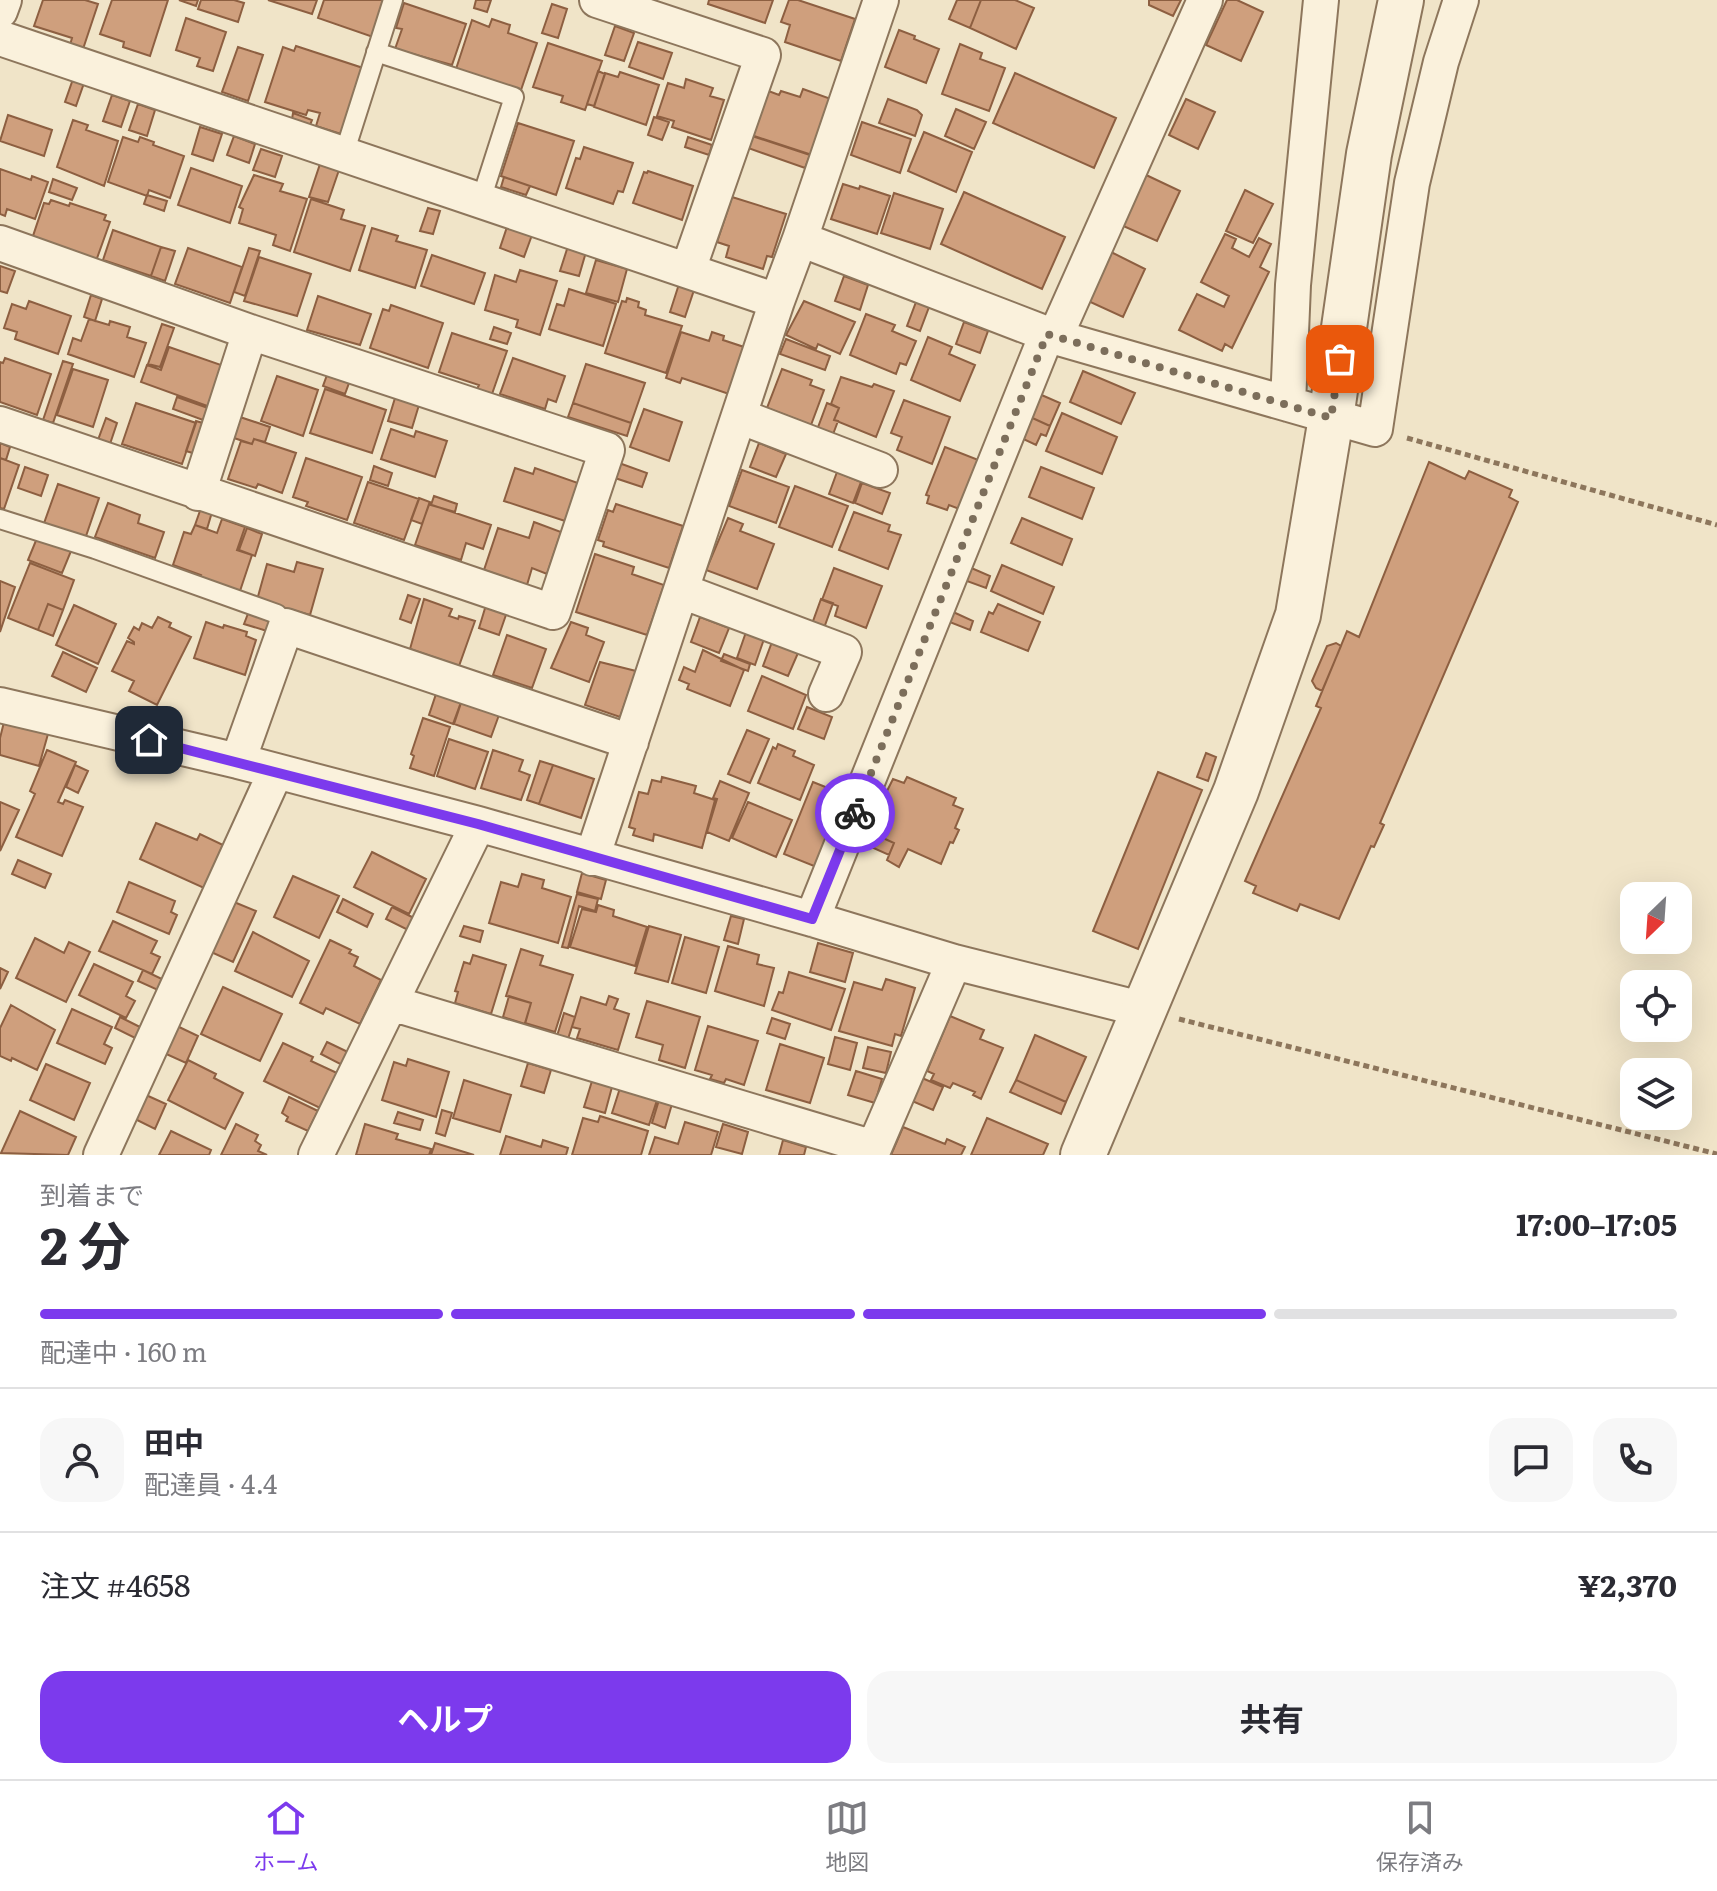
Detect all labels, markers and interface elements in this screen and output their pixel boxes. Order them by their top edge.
pin [1306,325,1374,393]
icon: bag [1318,337,1362,381]
pin [115,706,183,774]
icon: home [127,718,171,762]
courier [815,773,895,853]
icon: bike [833,791,877,835]
north arrow [1620,882,1692,954]
map controls [1620,882,1692,1130]
button: locate [1620,970,1692,1042]
button: layers [1620,1058,1692,1130]
text: 到着まで [40,1174,144,1213]
text: 17:00–17:05 [1516,1201,1677,1245]
text: 2 分 [40,1204,130,1281]
text: 配達中 · 160 m [40,1331,207,1370]
button: person [40,1418,124,1502]
button: chat [1489,1418,1573,1502]
button: phone [1593,1418,1677,1502]
text: 田中 [144,1419,204,1463]
text: 配達員 · 4.4 [144,1463,277,1502]
text: 注文 #4658 [40,1562,191,1606]
text: ¥2,370 [1578,1562,1677,1606]
button: ヘルプ [40,1671,851,1763]
button: 共有 [867,1671,1677,1763]
tab: ホーム [253,1796,319,1877]
tab: 地図 [825,1796,869,1877]
tab: 保存済み [1376,1796,1464,1877]

